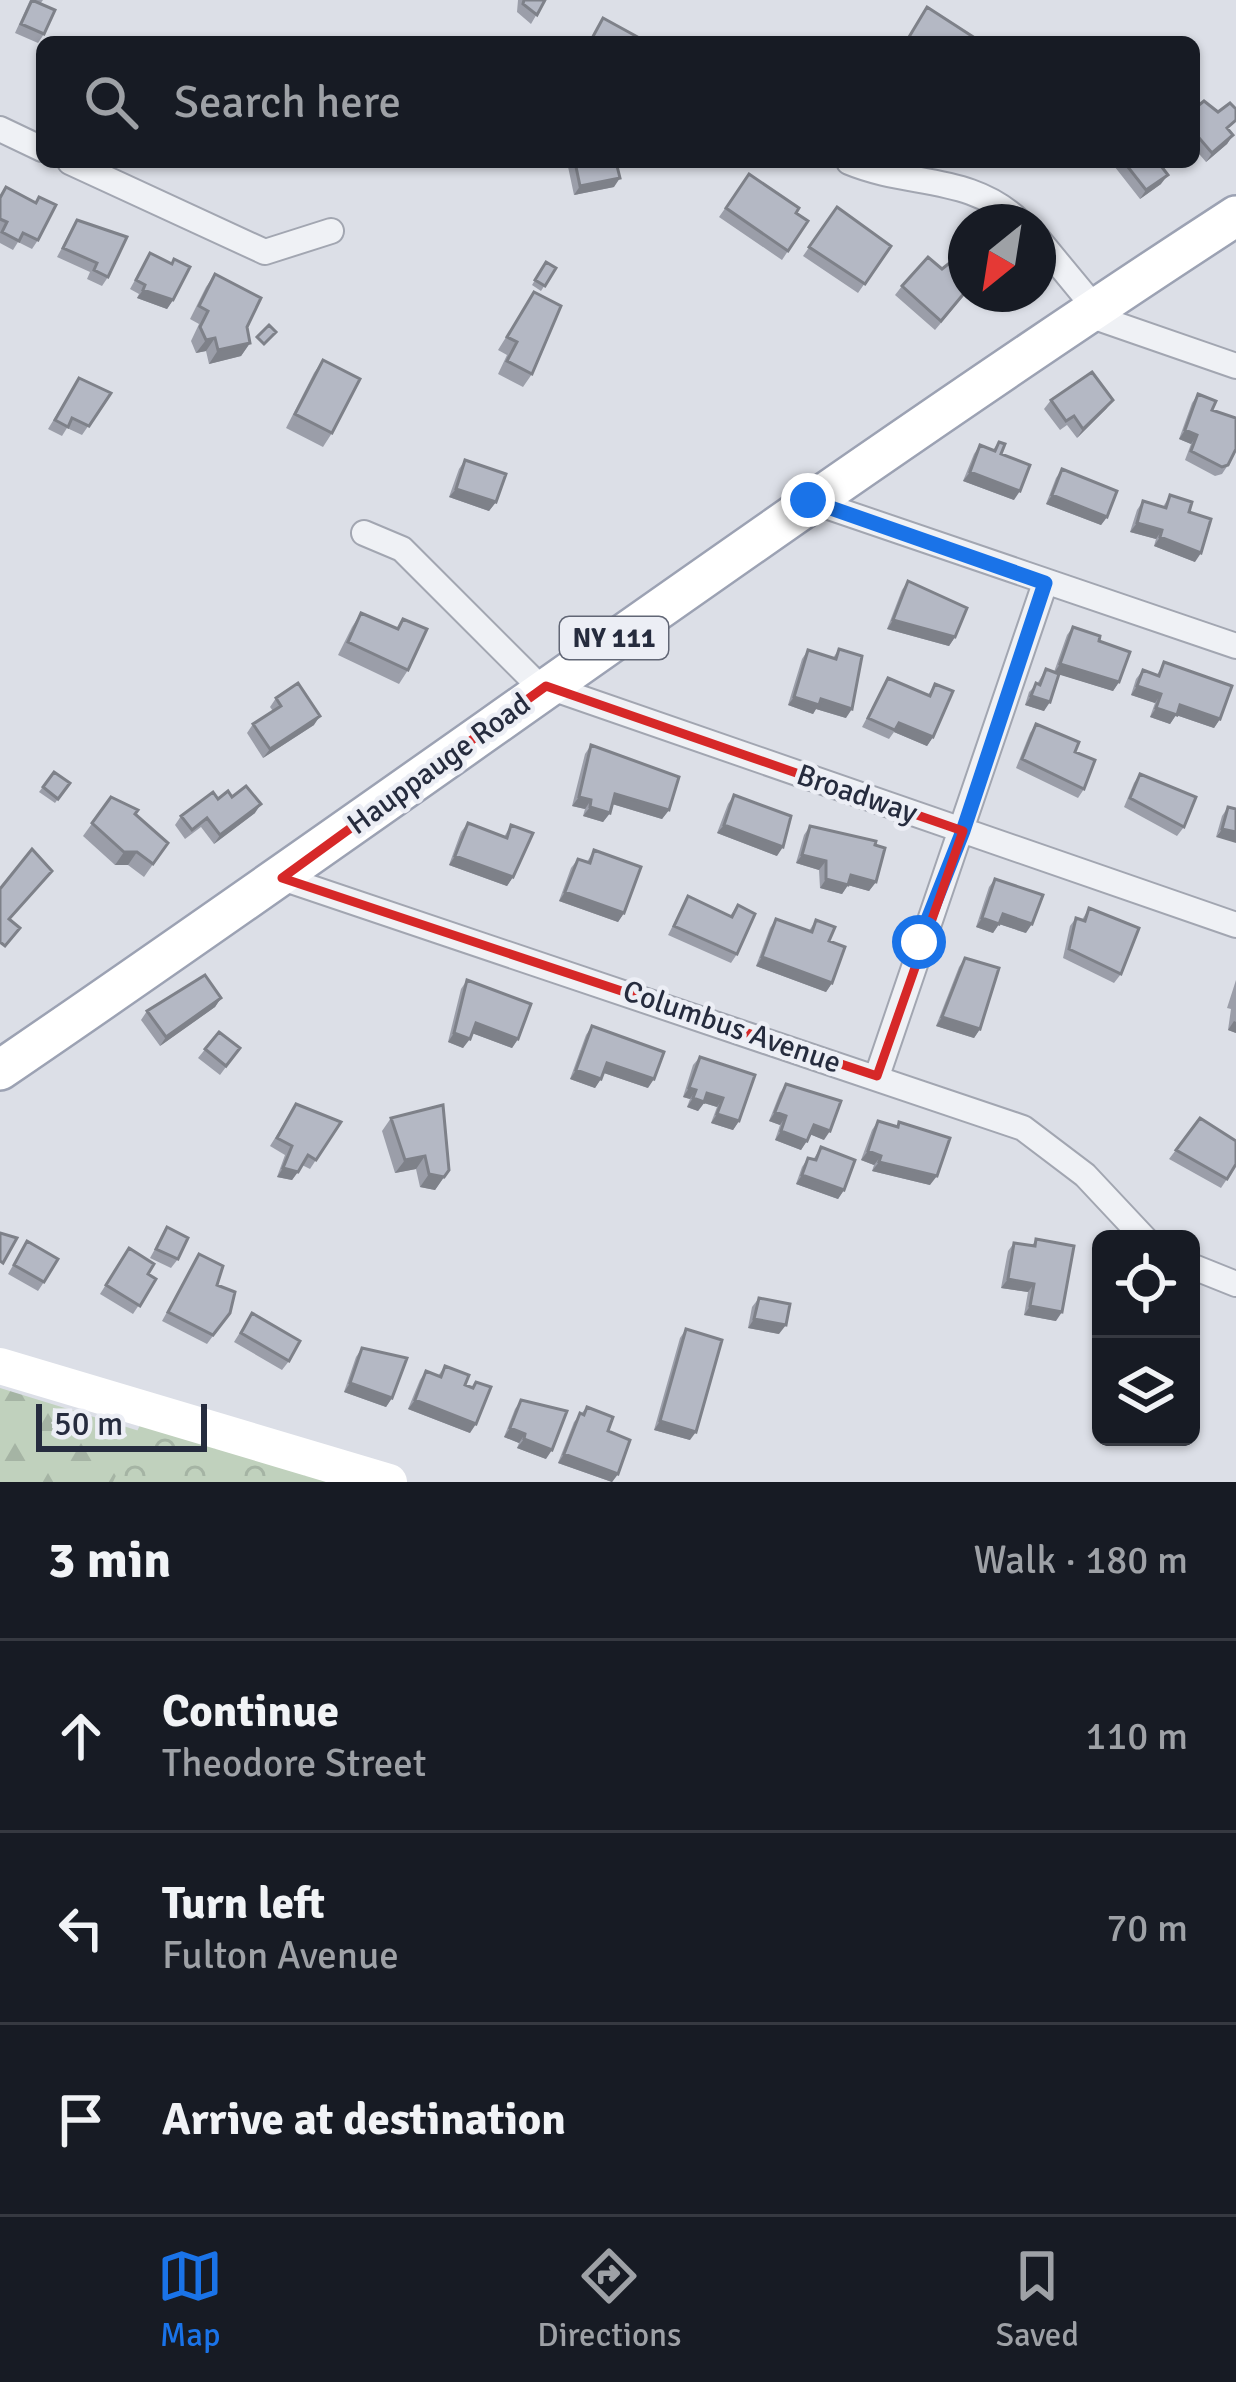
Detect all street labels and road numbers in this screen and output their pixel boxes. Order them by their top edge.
road number: NY 111 [560,617,668,659]
street label: Hauppauge Road [340,685,538,843]
street label: Broadway [792,756,922,832]
street label: Columbus Avenue [618,972,846,1082]

